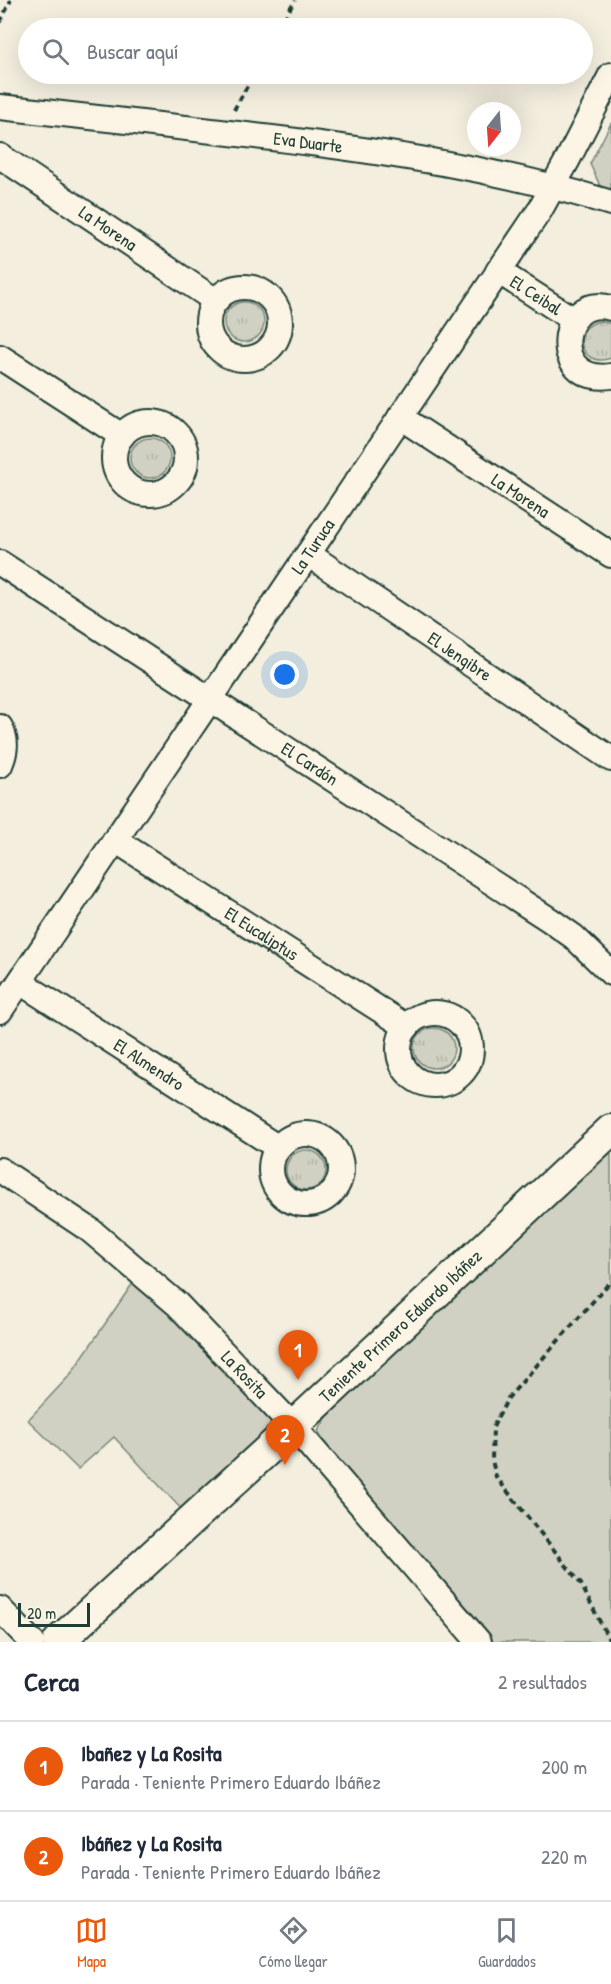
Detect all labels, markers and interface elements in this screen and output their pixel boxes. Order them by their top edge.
search box [18,18,593,84]
icon: search [39,35,72,68]
text: Buscar aquí [87,36,179,66]
north arrow [467,102,521,156]
street label: Eva Duarte [272,125,344,159]
street label: La Morena [74,199,142,257]
street label: El Ceibal [505,269,567,321]
street label: La Morena [487,467,555,524]
street label: La Turuca [285,514,340,579]
street label: El Jengibre [423,625,497,687]
your location [270,660,299,689]
street label: El Cardón [276,736,343,791]
street label: El Eucaliptus [220,901,304,966]
street label: El Almendro [109,1032,189,1096]
street label: Teniente Primero Eduardo Ibáñez [313,1243,487,1408]
pin: 1 [278,1330,318,1380]
street label: La Rosita [216,1345,274,1404]
pin: 2 [266,1416,304,1465]
scale bar [18,1600,90,1628]
text: 20 m [27,1602,56,1624]
text: Cerca [24,1664,79,1699]
text: 2 resultados [498,1668,587,1695]
text: Ibañez y La Rosita [81,1738,222,1768]
text: 1 [40,1753,47,1780]
text: 200 m [542,1753,587,1780]
text: Parada · Teniente Primero Eduardo Ibáñez [81,1768,381,1795]
text: Ibáñez y La Rosita [81,1828,222,1858]
text: 2 [39,1843,48,1870]
text: 220 m [541,1843,587,1870]
text: Parada · Teniente Primero Eduardo Ibáñez [81,1858,381,1885]
tab: Mapa [75,1914,108,1972]
tab: Cómo llegar [259,1914,328,1972]
tab: Guardados [478,1914,536,1972]

